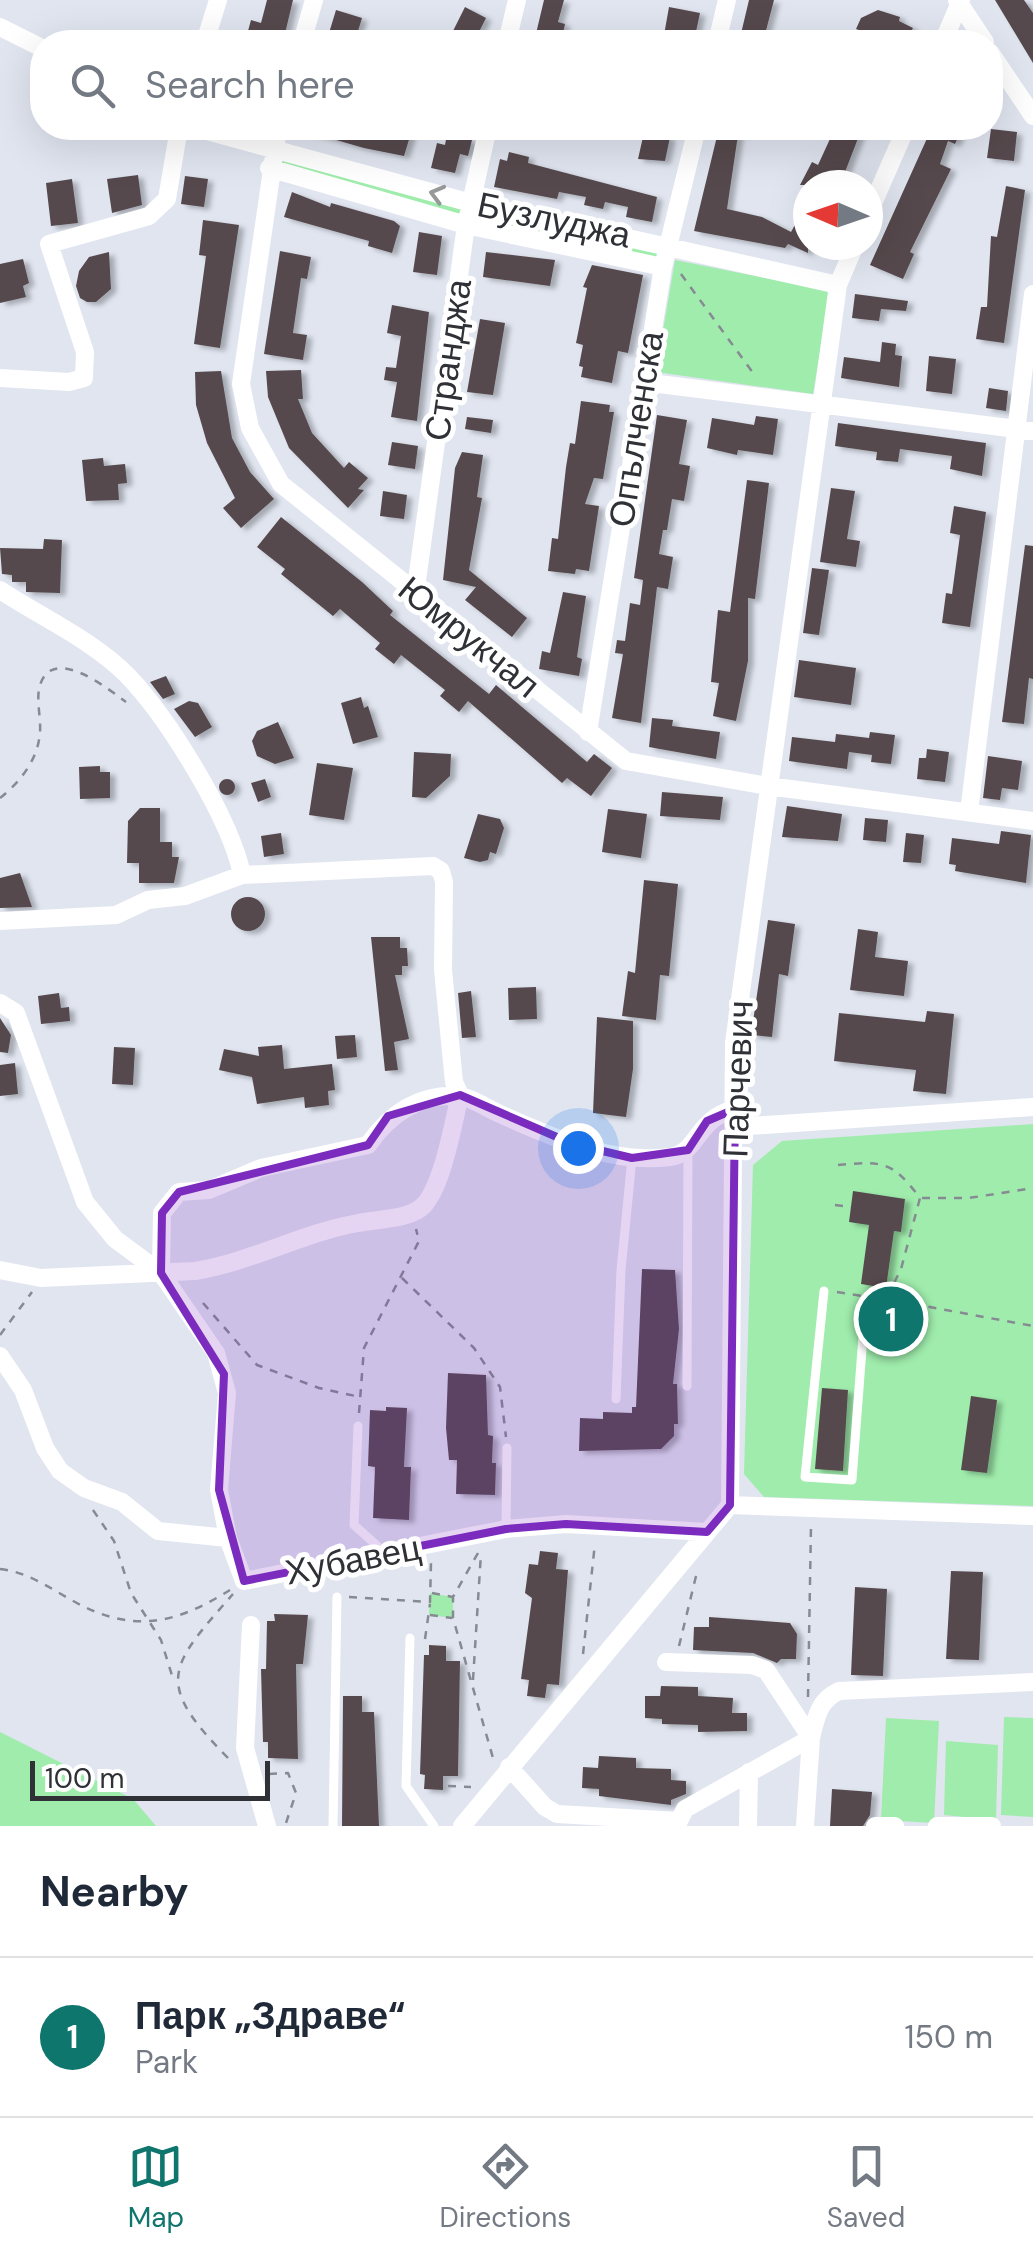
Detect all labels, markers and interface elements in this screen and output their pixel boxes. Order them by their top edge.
search box [30,30,1003,140]
icon: search [65,58,120,113]
text: Search here [145,60,355,110]
north arrow [793,170,883,260]
street label: Бузлуджа [473,181,635,259]
one-way arrow [429,184,446,205]
street label: Странджа [414,276,482,444]
street label: Опълченска [598,327,674,530]
street label: Юмрукчал [389,566,549,708]
street label: Парчевич [712,1000,764,1158]
your location [553,1123,604,1174]
pin: 1 [858,1282,924,1356]
street label: Хубавец [281,1524,425,1596]
scale bar [30,1756,270,1800]
text: 100 m [45,1760,124,1797]
text: Nearby [40,1864,189,1919]
text: Парк „Здраве“ [135,1991,405,2041]
text: 1 [67,2016,78,2058]
text: 150 m [905,2016,993,2058]
text: Park [135,2041,198,2083]
tab: Map [128,2139,184,2236]
tab: Directions [440,2139,571,2236]
tab: Saved [827,2139,905,2236]

